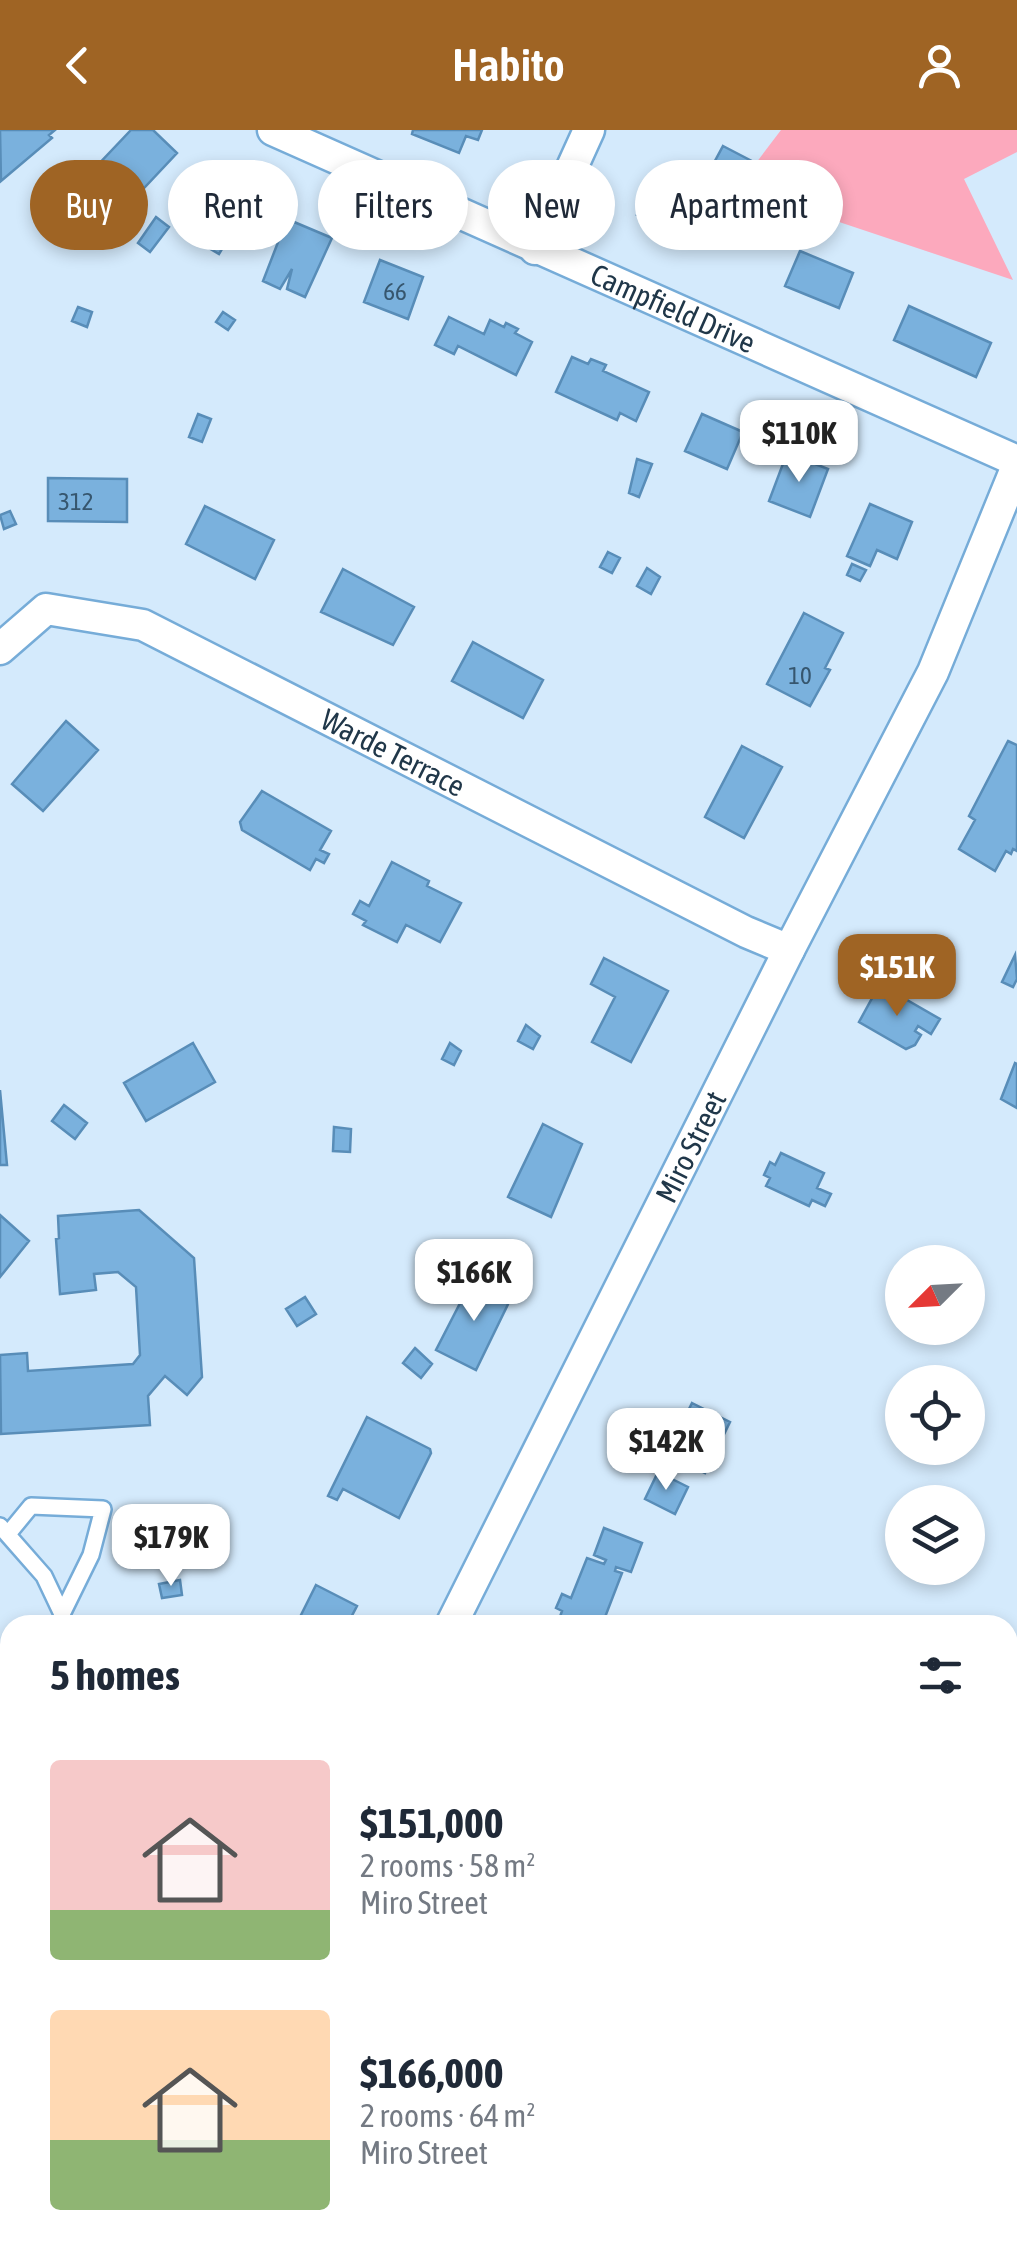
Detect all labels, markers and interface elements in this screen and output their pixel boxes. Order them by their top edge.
icon: back [50,38,105,93]
icon: person [912,38,967,93]
text: Habito [452,39,565,91]
chip: Buy [30,160,148,250]
chip: Rent [168,160,298,250]
chip: Filters [318,160,468,250]
chip: New [488,160,615,250]
chip: Apartment [635,160,843,250]
street label: Campfield Drive [586,257,761,359]
house number: 66 [383,277,407,305]
pin: $110K [729,400,869,485]
text: $110K [762,414,836,451]
house number: 312 [58,487,94,515]
house number: 10 [788,661,812,689]
street label: Warde Terrace [316,702,471,803]
pin: $151K [827,934,967,1019]
text: $151K [860,948,934,985]
street label: Miro Street [648,1085,733,1208]
pin: $166K [404,1239,544,1324]
north arrow [885,1245,985,1345]
map controls [885,1245,985,1585]
text: $166K [437,1253,511,1290]
button: locate [885,1365,985,1465]
pin: $142K [596,1408,736,1493]
text: $142K [629,1422,703,1459]
button: layers [885,1485,985,1585]
pin: $179K [101,1504,241,1589]
text: $179K [134,1518,208,1555]
icon: filters [913,1648,968,1703]
text: 5 homes [50,1651,180,1699]
text: $151,000 [360,1799,504,1847]
icon: home [130,1800,250,1920]
text: 2 rooms · 58 m² [360,1847,535,1884]
text: Miro Street [360,1884,488,1921]
text: $166,000 [360,2049,504,2097]
icon: home [130,2050,250,2170]
text: 2 rooms · 64 m² [360,2097,535,2134]
text: Miro Street [360,2134,488,2171]

